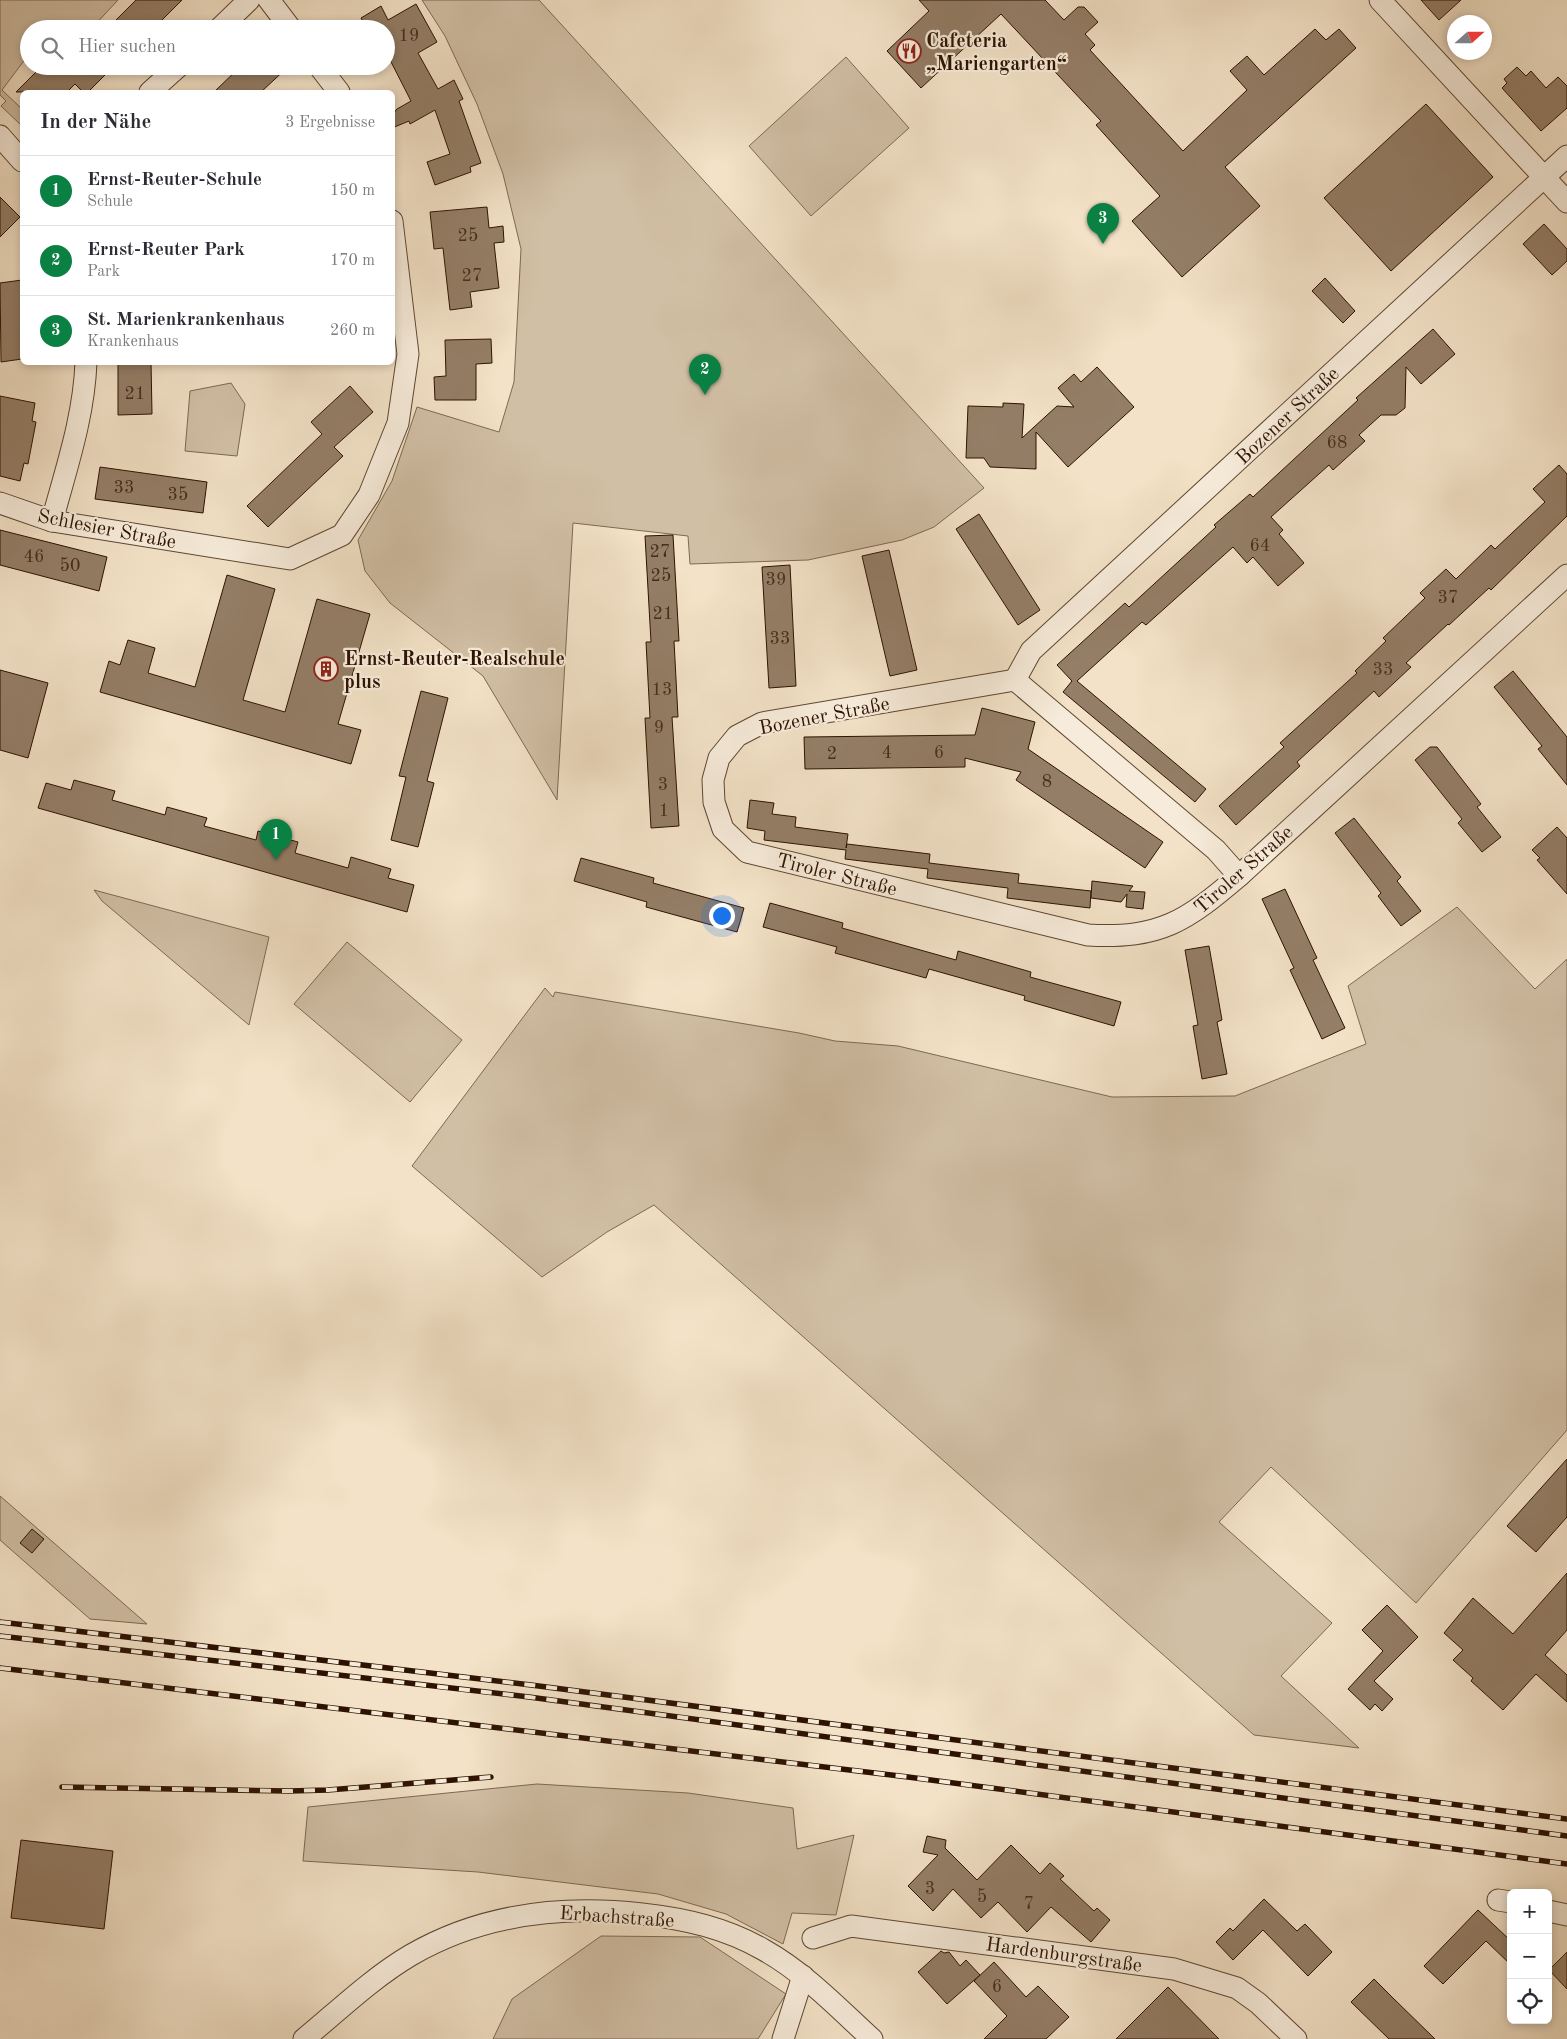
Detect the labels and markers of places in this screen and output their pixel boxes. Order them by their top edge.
place label: Cafeteria „Mariengarten“ [926,32,1067,75]
restaurant icon: Cafeteria „Mariengarten“ [896,38,922,64]
pin: 3 [1087,203,1119,244]
pin: 2 [689,354,721,395]
place label: Ernst-Reuter-Realschule plus [344,650,565,693]
building icon: Ernst-Reuter-Realschule plus [313,656,339,682]
pin: 1 [260,819,292,860]

